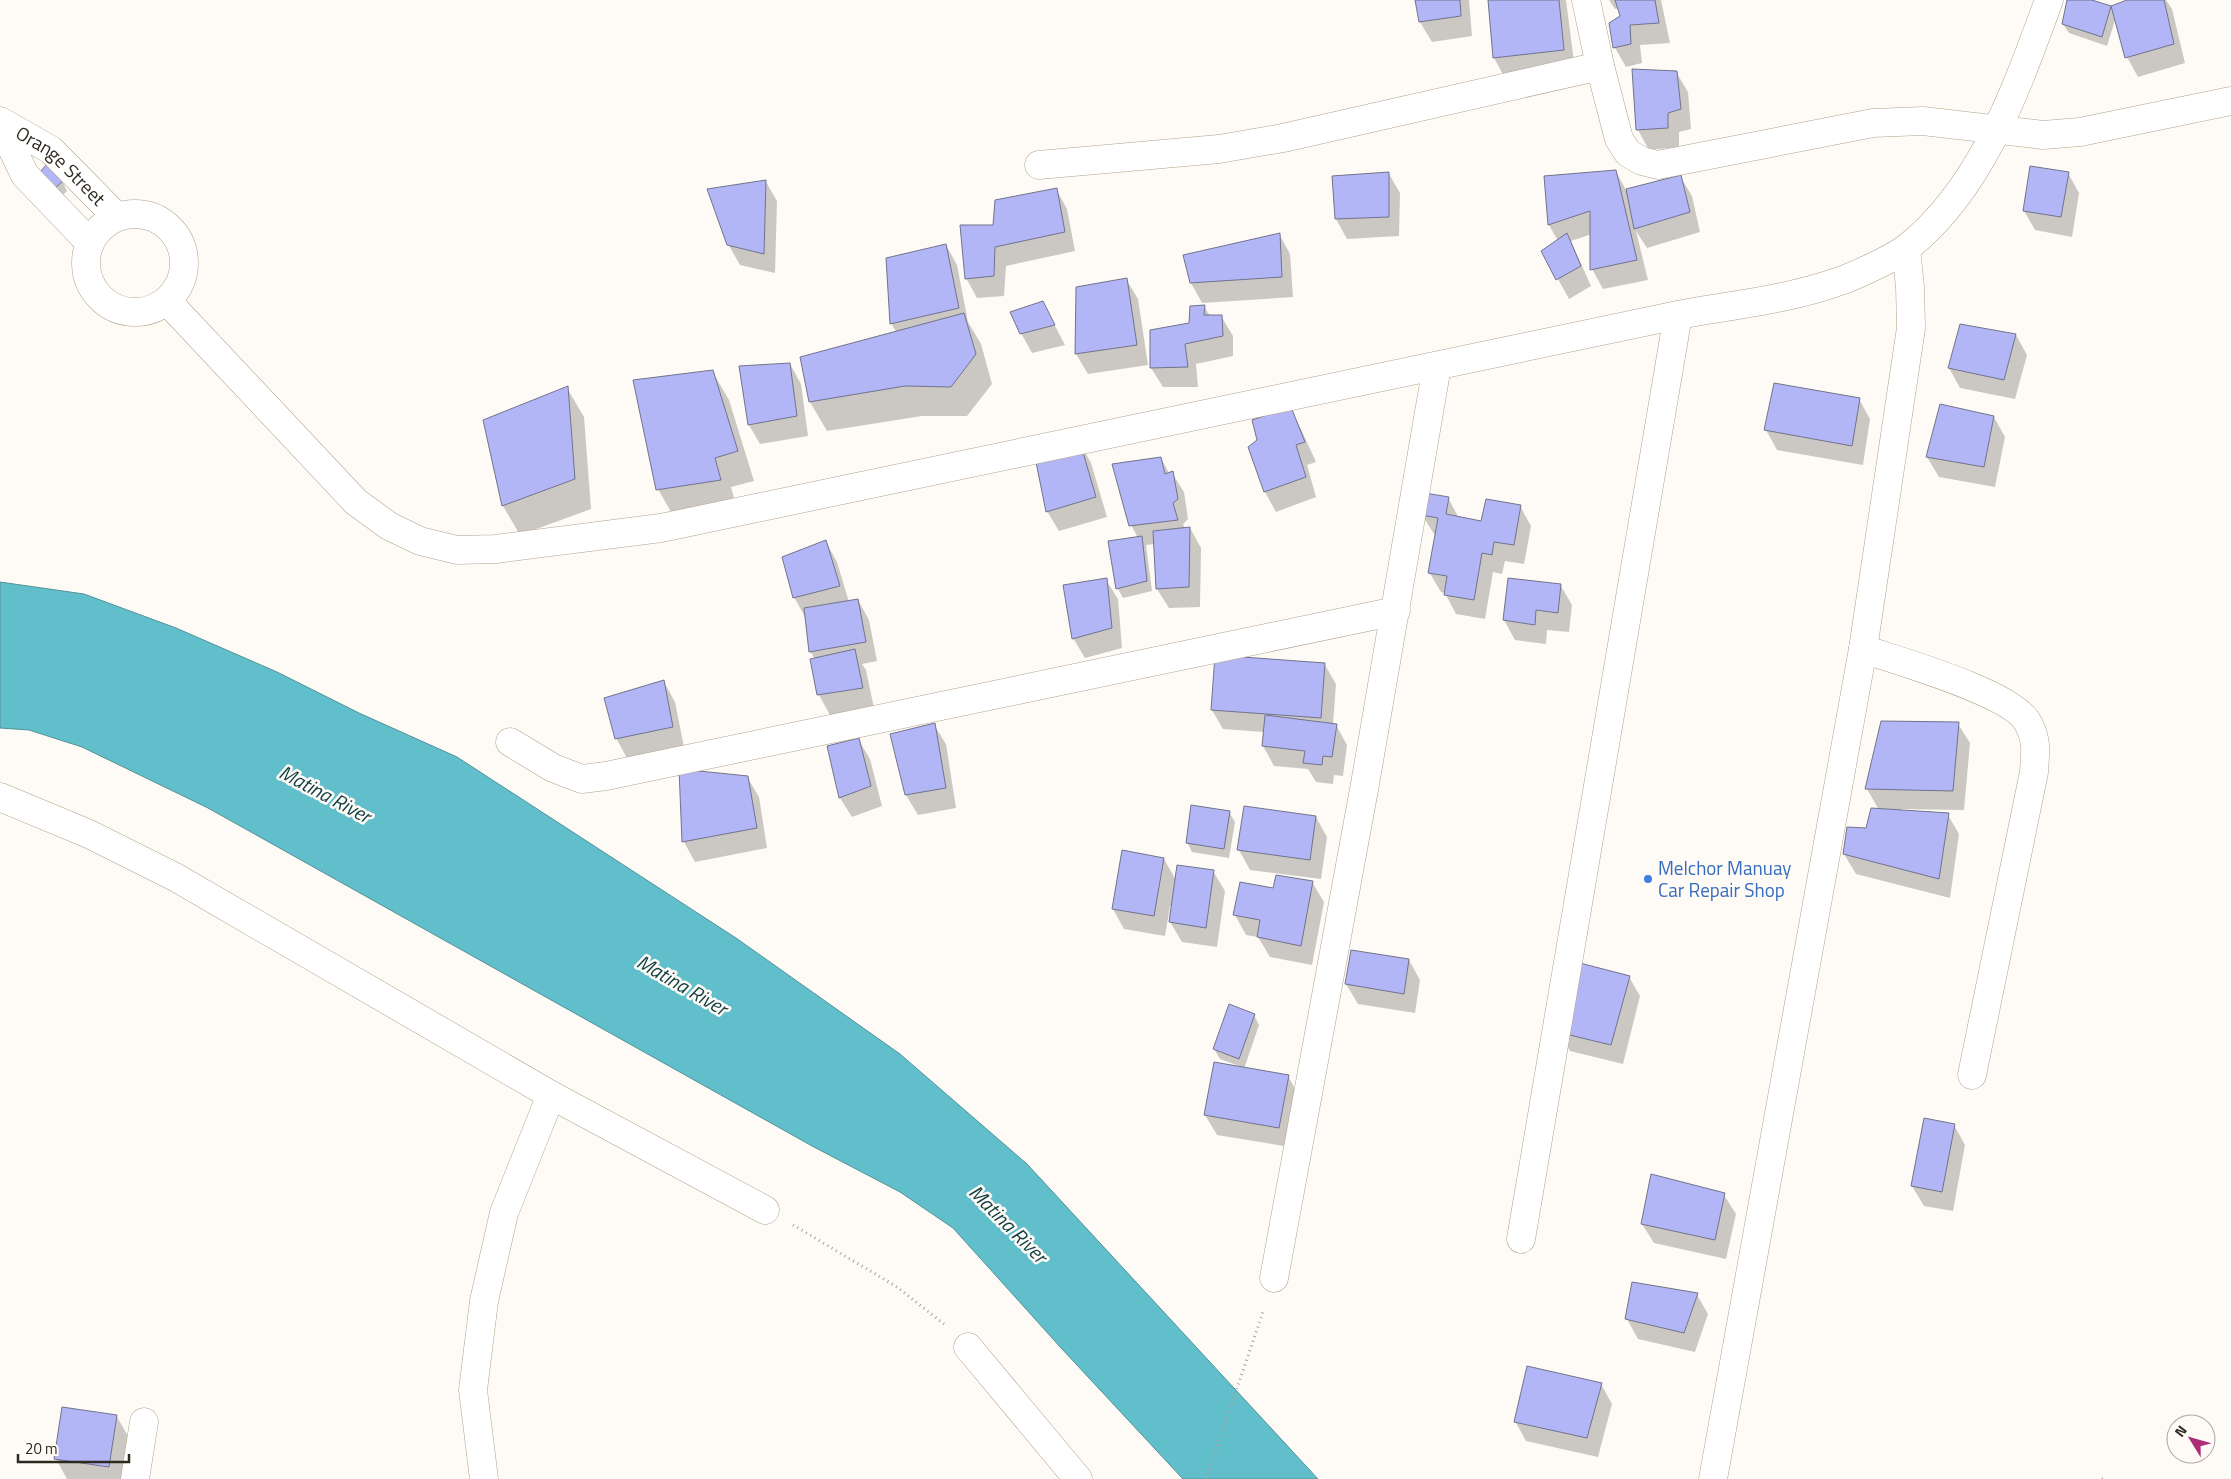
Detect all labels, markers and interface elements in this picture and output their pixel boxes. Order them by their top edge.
street label: Orange Street [11,118,113,212]
water label: Matina River [274,756,379,832]
place label: Melchor Manuay Car Repair Shop [1658,853,1792,904]
marker: Melchor Manuay Car Repair Shop [1642,873,1654,885]
water label: Matina River [631,946,736,1024]
water label: Matina River [962,1177,1057,1272]
north arrow [2166,1414,2216,1464]
text: N [2169,1421,2192,1441]
scale bar [18,1432,129,1464]
text: 20 m [25,1437,58,1460]

